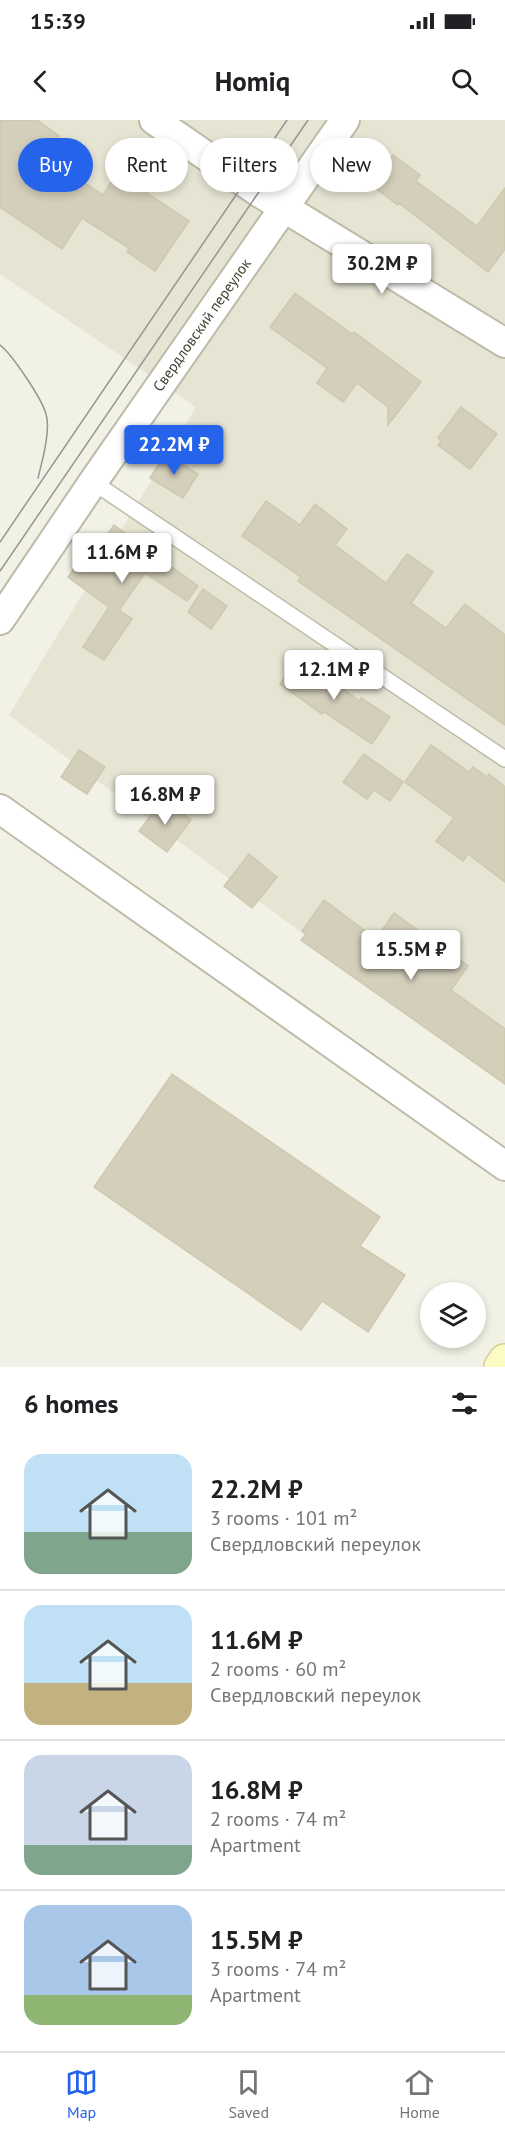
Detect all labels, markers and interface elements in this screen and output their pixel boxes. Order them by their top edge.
text: 15:39 [30,7,86,35]
text: Homiq [215,64,290,98]
icon: back [24,65,57,98]
icon: search [448,65,481,98]
chip: Buy [18,138,93,192]
chip: Rent [105,138,188,192]
chip: Filters [200,138,298,192]
chip: New [310,138,392,192]
pin: 30.2M ₽ [327,244,437,295]
text: 30.2M ₽ [346,250,418,276]
street label: Свердловский переулок [148,254,255,395]
pin: 22.2M ₽ [119,425,229,476]
text: 22.2M ₽ [138,431,210,457]
pin: 11.6M ₽ [67,533,177,584]
text: 11.6M ₽ [86,539,158,565]
pin: 12.1M ₽ [279,650,389,701]
text: 12.1M ₽ [298,656,370,682]
pin: 16.8M ₽ [110,775,220,826]
text: 16.8M ₽ [129,781,201,807]
pin: 15.5M ₽ [356,930,466,981]
text: 15.5M ₽ [375,936,447,962]
map controls [420,1282,486,1348]
button: layers [420,1282,486,1348]
text: 6 homes [24,1387,119,1420]
icon: filters [448,1387,481,1420]
text: 22.2M ₽ [210,1472,303,1505]
icon: home [72,1478,144,1550]
text: 3 rooms · 101 m² [210,1505,357,1531]
text: Свердловский переулок [210,1531,421,1557]
text: 11.6M ₽ [210,1623,303,1656]
icon: home [72,1629,144,1701]
text: 2 rooms · 60 m² [210,1656,346,1682]
text: Свердловский переулок [210,1682,421,1708]
text: 16.8M ₽ [210,1773,303,1806]
icon: home [72,1779,144,1851]
text: 2 rooms · 74 m² [210,1806,346,1832]
text: Apartment [210,1832,301,1858]
text: 15.5M ₽ [210,1923,303,1956]
icon: home [72,1929,144,2001]
text: 3 rooms · 74 m² [210,1956,346,1982]
text: Apartment [210,1982,301,2008]
tab: Map [65,2066,98,2122]
tab: Saved [228,2066,269,2122]
tab: Home [399,2066,440,2122]

